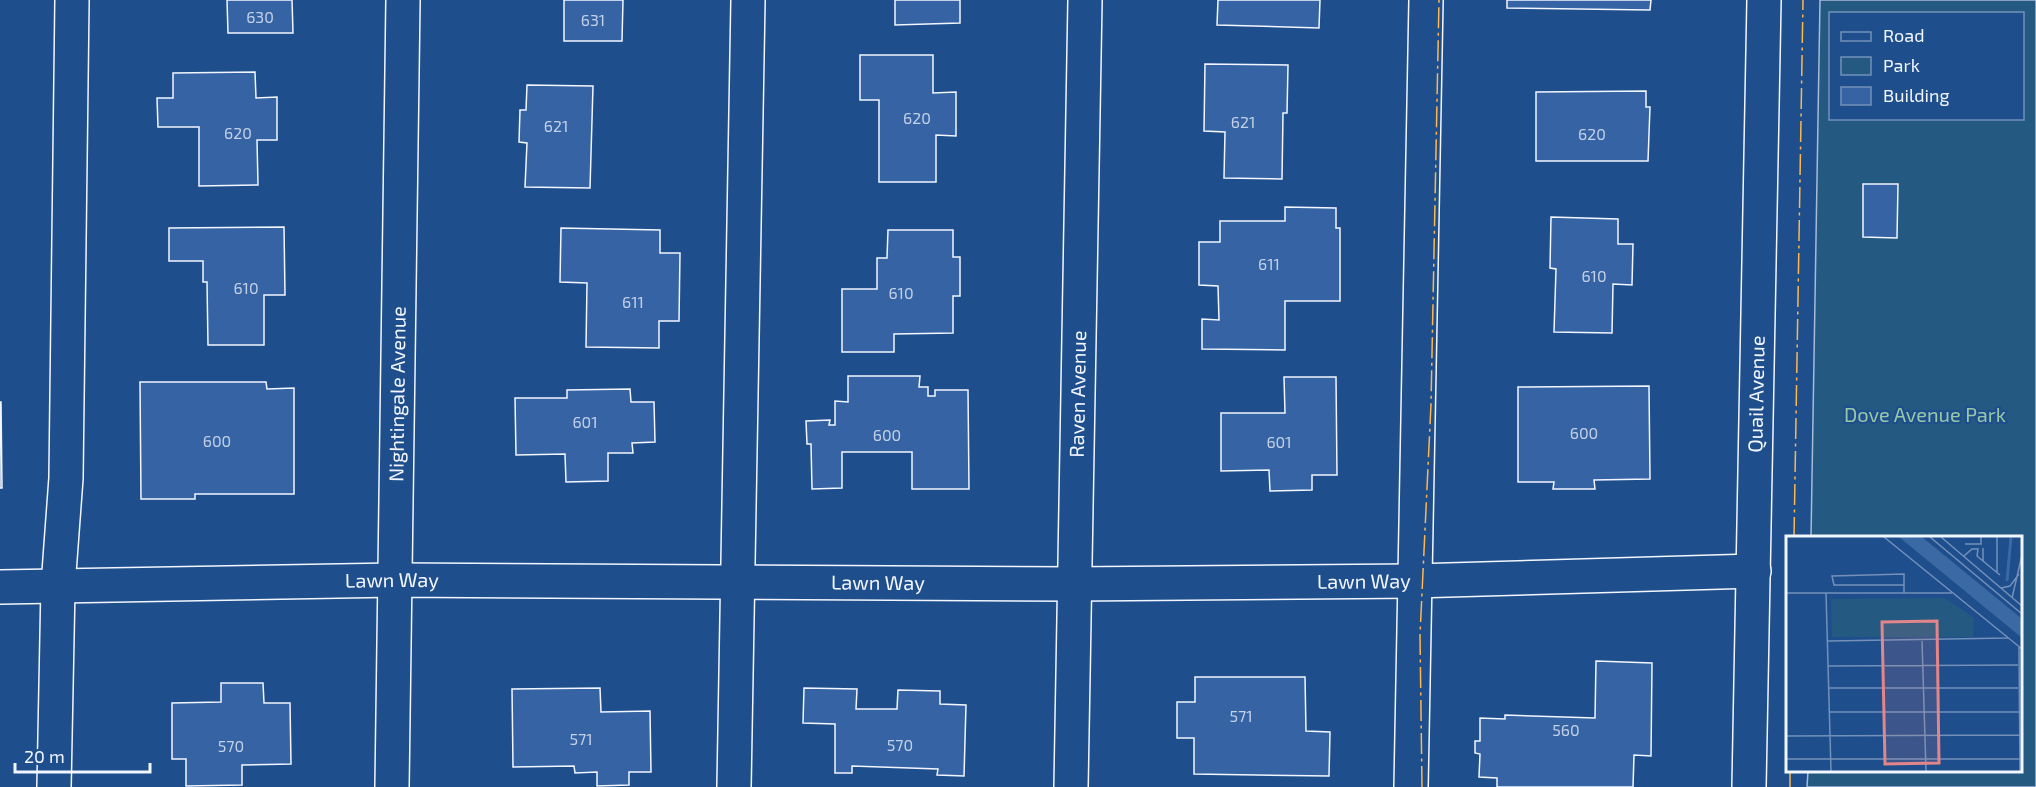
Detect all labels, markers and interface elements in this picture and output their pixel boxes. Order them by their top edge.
house number: 630 [246,7,274,26]
house number: 631 [581,10,605,29]
legend [1829,12,2024,120]
text: Road [1883,24,1924,46]
text: Park [1883,54,1920,76]
text: Building [1883,84,1950,106]
house number: 620 [903,108,931,127]
house number: 621 [1231,112,1255,131]
house number: 621 [544,116,568,135]
house number: 620 [224,123,252,142]
house number: 620 [1578,124,1606,143]
house number: 611 [1258,254,1280,273]
house number: 610 [1581,266,1607,285]
house number: 610 [233,278,259,297]
house number: 610 [888,283,914,302]
house number: 611 [622,292,644,311]
street label: Nightingale Avenue [383,306,410,482]
street label: Raven Avenue [1064,330,1090,458]
street label: Quail Avenue [1742,335,1769,453]
park label: Dove Avenue Park [1844,402,2006,426]
house number: 601 [572,412,598,431]
house number: 600 [1570,423,1598,442]
house number: 600 [873,425,901,444]
house number: 600 [203,431,231,450]
house number: 601 [1266,432,1292,451]
inset map [1786,536,2021,772]
street label: Lawn Way [345,567,439,592]
street label: Lawn Way [1317,568,1411,593]
street label: Lawn Way [831,570,925,594]
house number: 571 [1229,706,1253,725]
house number: 560 [1552,720,1580,739]
house number: 571 [569,729,593,748]
house number: 570 [887,735,913,754]
scale bar [15,736,150,774]
house number: 570 [218,736,244,755]
text: 20 m [24,745,65,767]

